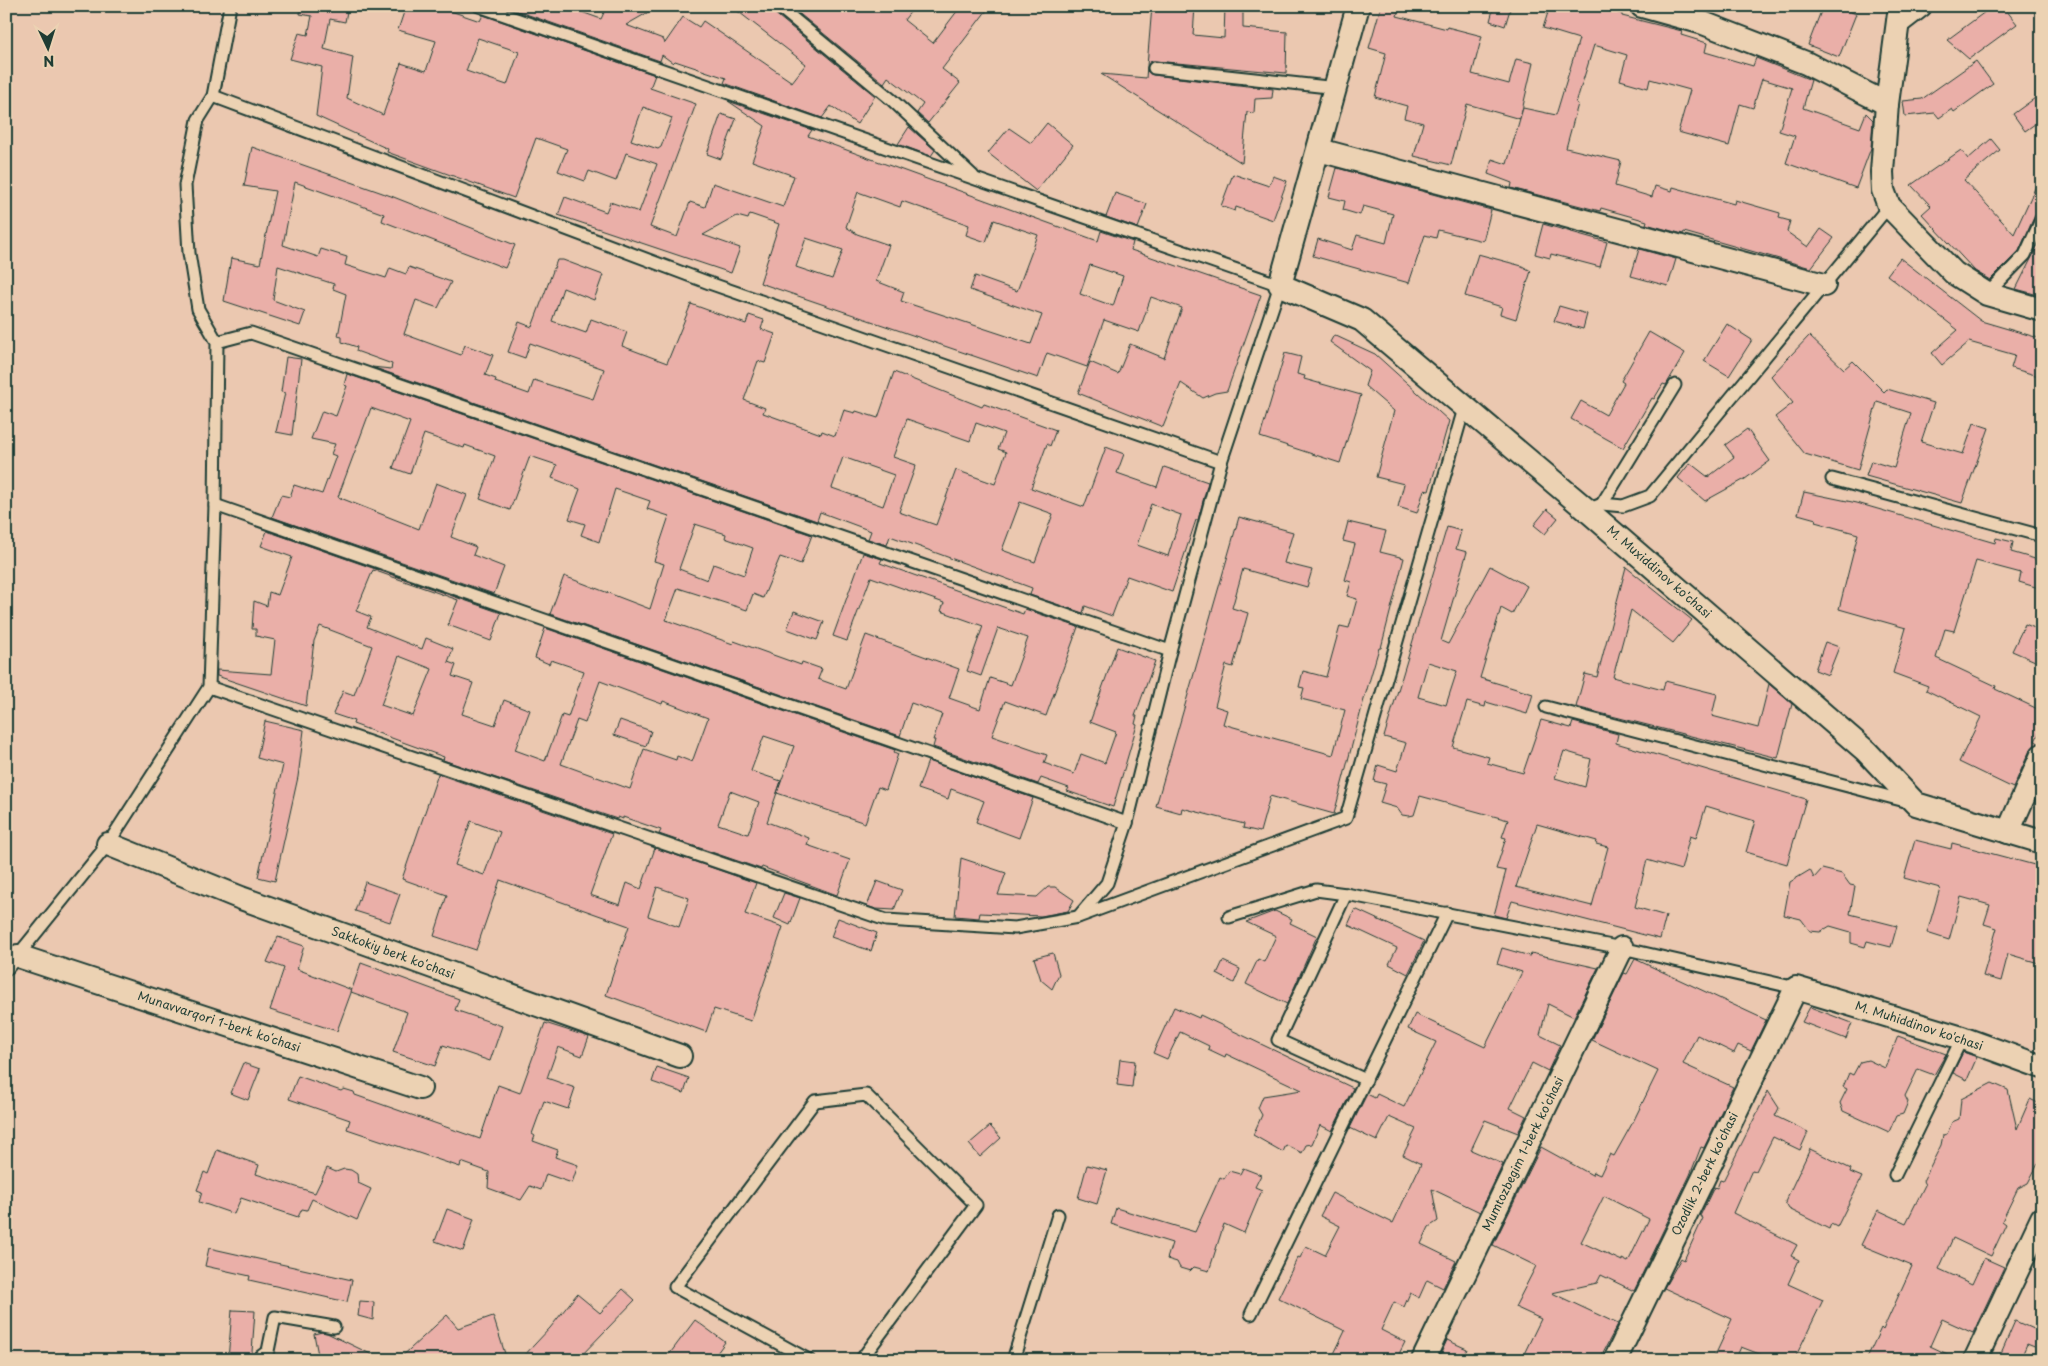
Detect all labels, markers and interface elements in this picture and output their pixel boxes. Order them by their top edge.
north arrow [22,22,72,72]
text: N [43,51,55,72]
street label: M. Muxiddinov ko'chasi [1603,521,1716,622]
street label: Sakkokiy berk koʻchasi [329,921,457,983]
street label: Munavvarqori 1-berk koʻchasi [135,986,303,1056]
street label: M. Muhiddinov ko'chasi [1853,996,1986,1054]
street label: Mumtozbegim 1-berk koʻchasi [1477,1073,1567,1234]
street label: Ozodlik 2-berk koʻchasi [1666,1109,1742,1238]

